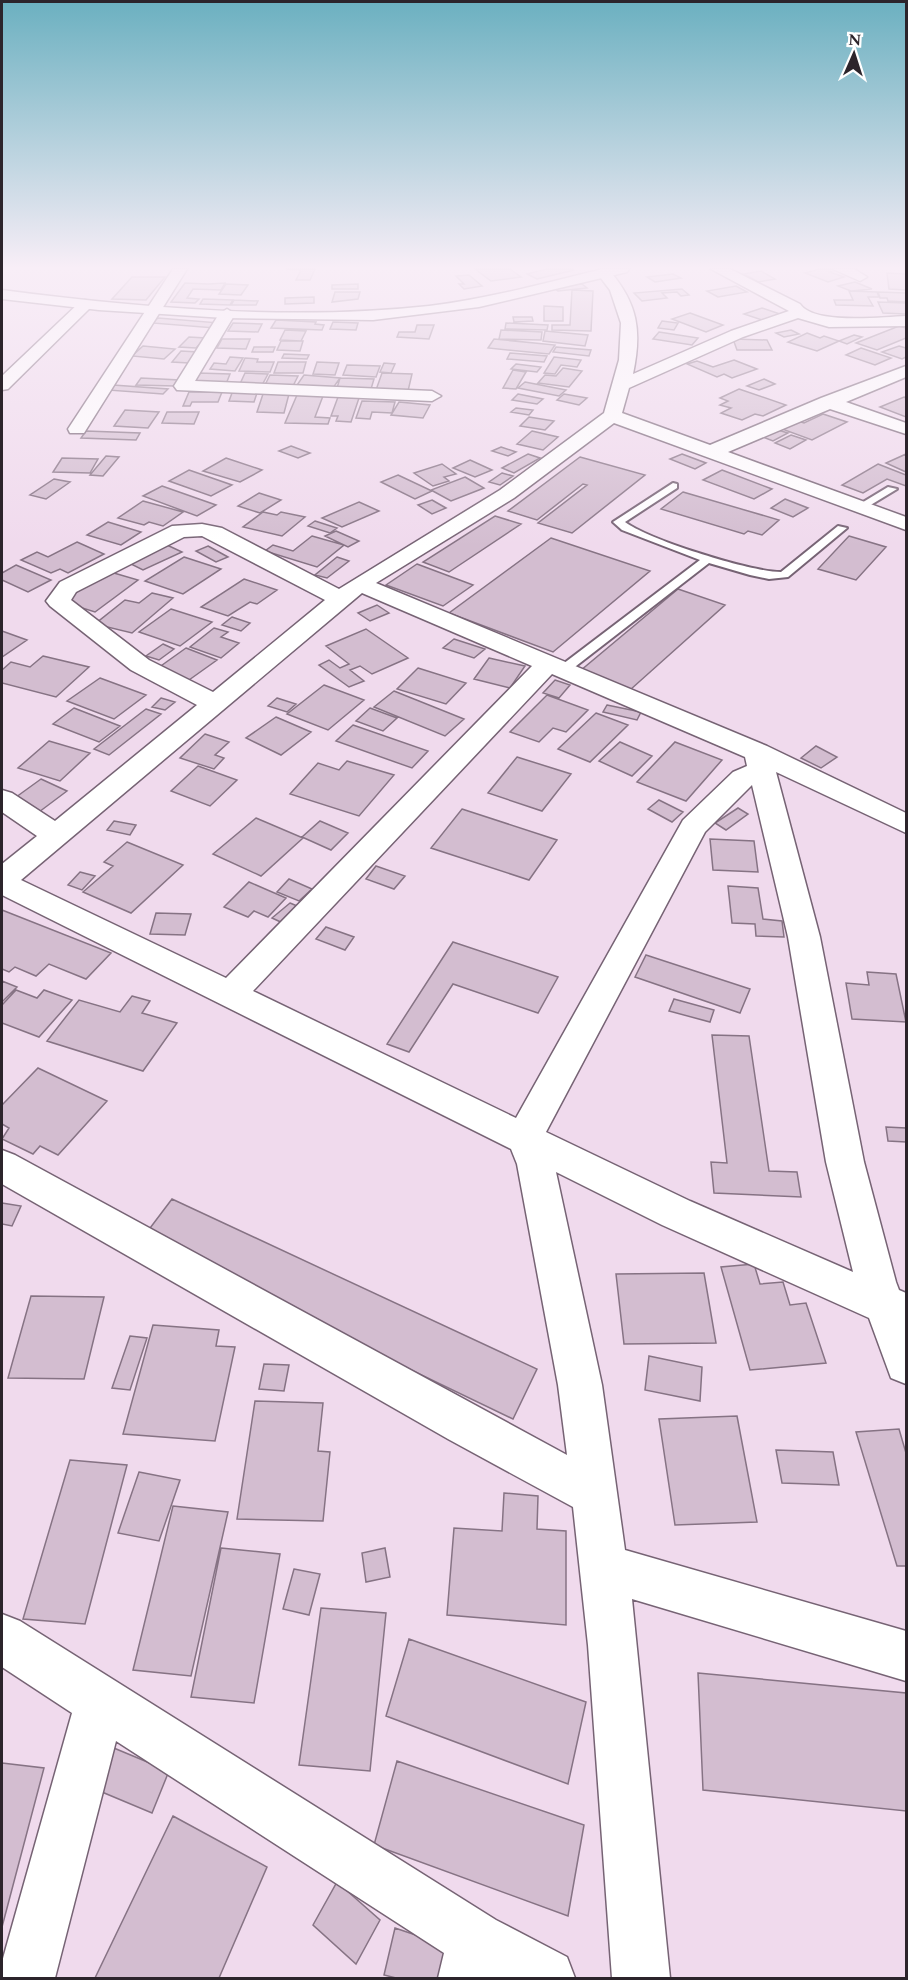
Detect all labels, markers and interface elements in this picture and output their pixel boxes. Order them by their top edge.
north arrow [824,24,884,84]
text: N [848,28,862,52]

